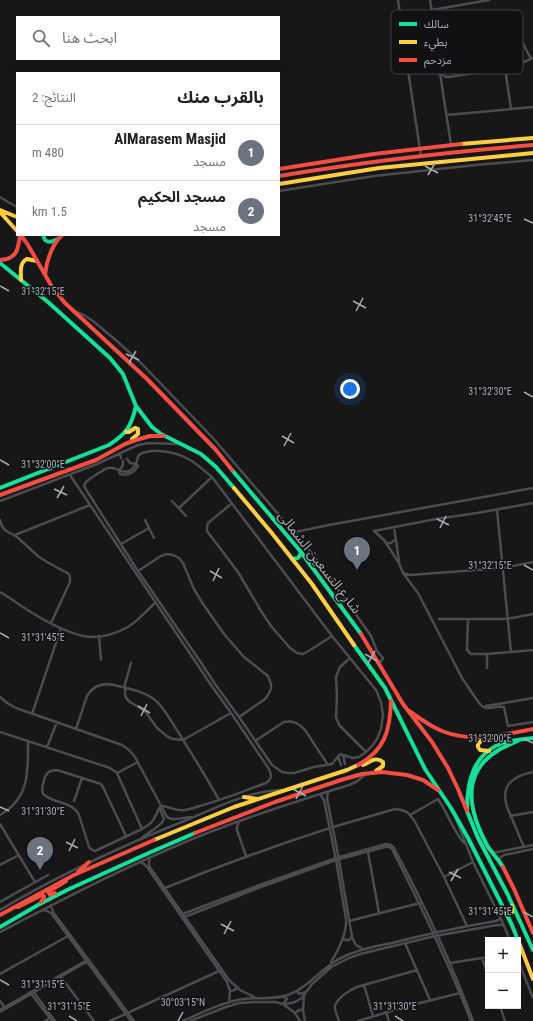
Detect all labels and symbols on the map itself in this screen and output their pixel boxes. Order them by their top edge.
legend [391,10,523,74]
text: سالك [424,18,449,31]
text: بطيء [424,36,447,52]
text: مزدحم [424,54,452,69]
text: 31°32'45"E [468,213,512,224]
text: 31°32'15"E [21,286,65,297]
your location [340,379,360,399]
text: 31°32'30"E [468,386,512,397]
text: 31°32'00"E [21,459,65,470]
street label: شارع التسعين الشمالى [273,508,365,618]
pin: 1 [344,537,370,570]
text: 31°32'15"E [468,560,512,571]
text: 31°31'45"E [21,632,65,643]
text: 31°32'00"E [468,733,512,744]
text: 31°31'30"E [21,806,65,817]
pin: 2 [27,837,53,870]
text: 31°31'45"E [468,906,512,917]
text: 31°31'15"E [21,979,65,990]
text: 30°03'15"N [161,997,205,1008]
text: 31°31'15"E [47,1001,91,1012]
text: 31°31'30"E [373,1001,417,1012]

